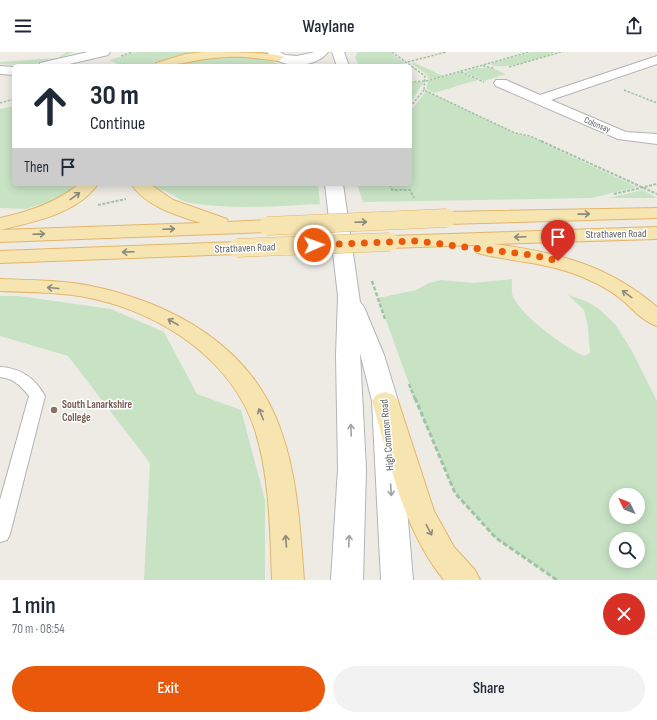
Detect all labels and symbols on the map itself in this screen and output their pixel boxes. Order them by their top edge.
street label: Colonsay [582,115,612,136]
one-way arrow [70,192,81,200]
one-way arrow [577,210,590,218]
one-way arrow [354,218,367,225]
pin [541,220,575,261]
position arrow [293,224,335,266]
one-way arrow [162,226,175,233]
street label: Strathaven Road [585,227,647,241]
one-way arrow [32,231,45,238]
one-way arrow [514,233,527,241]
street label: Strathaven Road [214,240,276,256]
one-way arrow [122,248,135,256]
one-way arrow [47,284,60,291]
one-way arrow [621,290,632,298]
one-way arrow [167,318,179,325]
place label: South Lanarkshire College [62,398,133,424]
street label: High Common Road [377,398,397,471]
marker: South Lanarkshire College [49,405,59,415]
one-way arrow [257,408,265,420]
one-way arrow [347,424,354,437]
one-way arrow [387,483,395,496]
north arrow [609,488,645,524]
one-way arrow [426,524,433,536]
one-way arrow [282,535,289,548]
one-way arrow [345,535,352,548]

